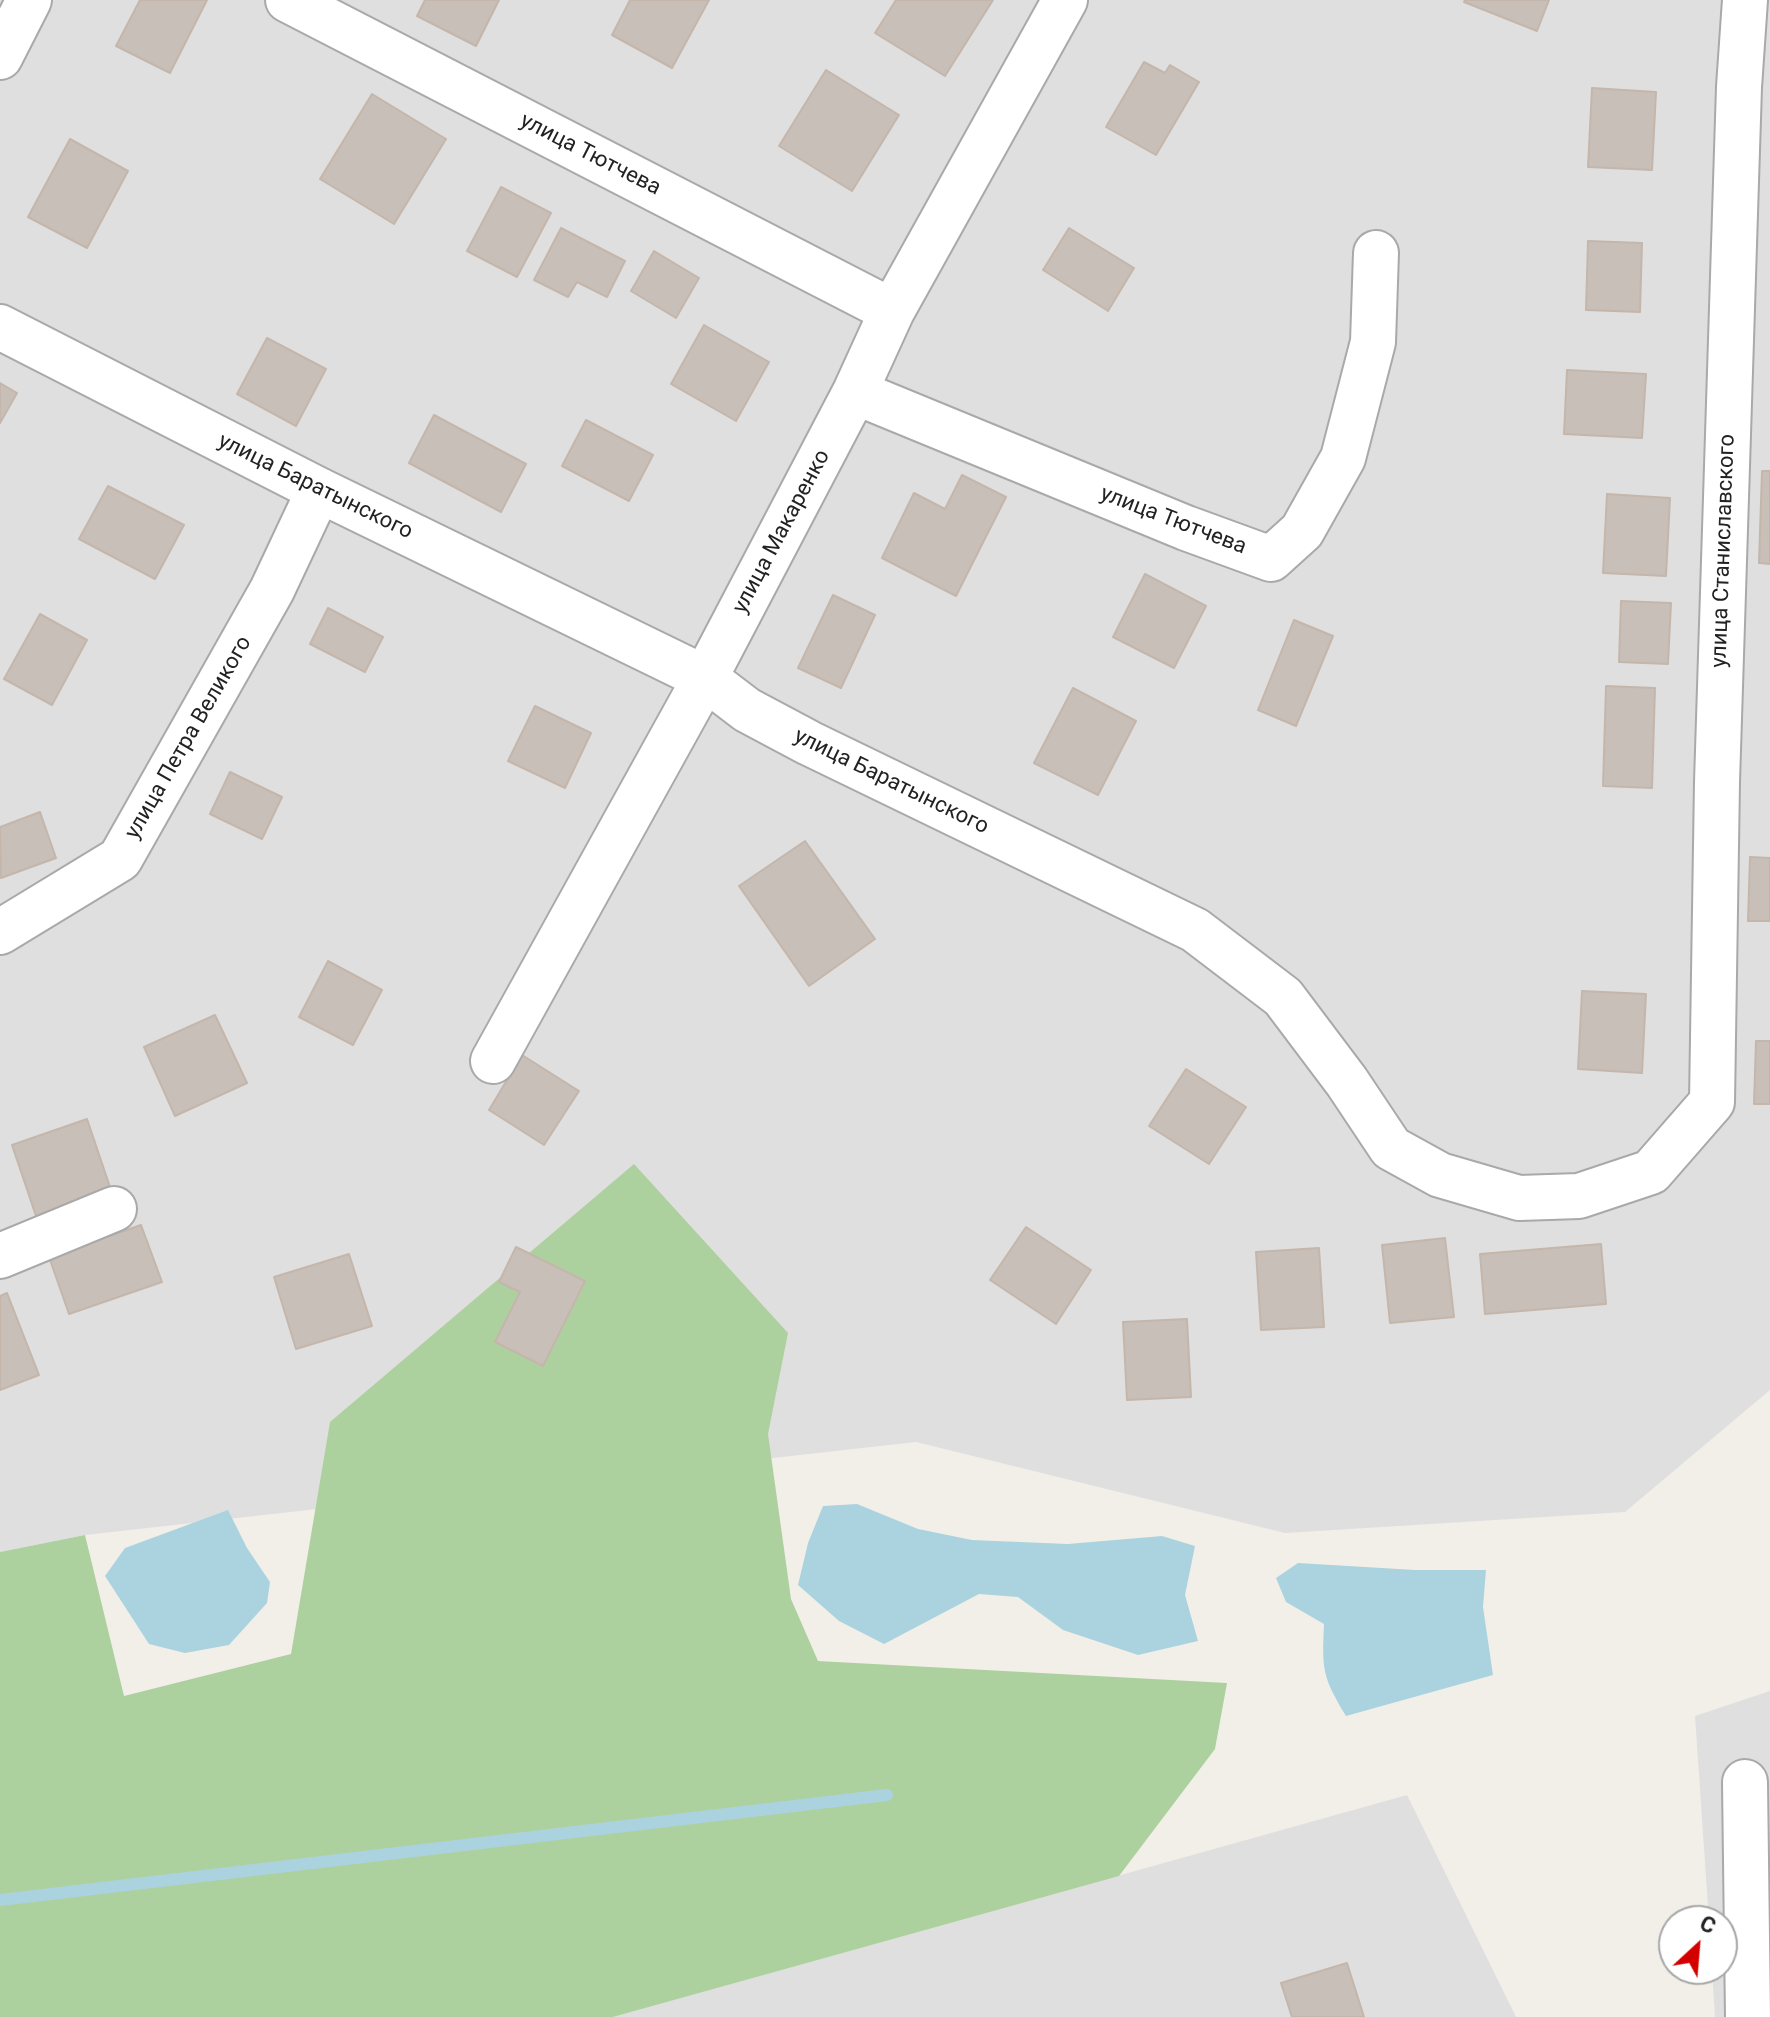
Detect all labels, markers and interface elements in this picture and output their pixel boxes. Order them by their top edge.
street label: улица Тютчева [515,108,665,202]
street label: улица Баратынского [213,428,417,546]
street label: улица Станиславского [1707,434,1741,668]
street label: улица Макаренко [728,446,836,618]
street label: улица Тютчева [1096,481,1250,561]
street label: улица Петра Великого [120,632,258,844]
street label: улица Баратынского [789,723,993,841]
north arrow [1658,1905,1738,1985]
text: С [1696,1910,1720,1939]

